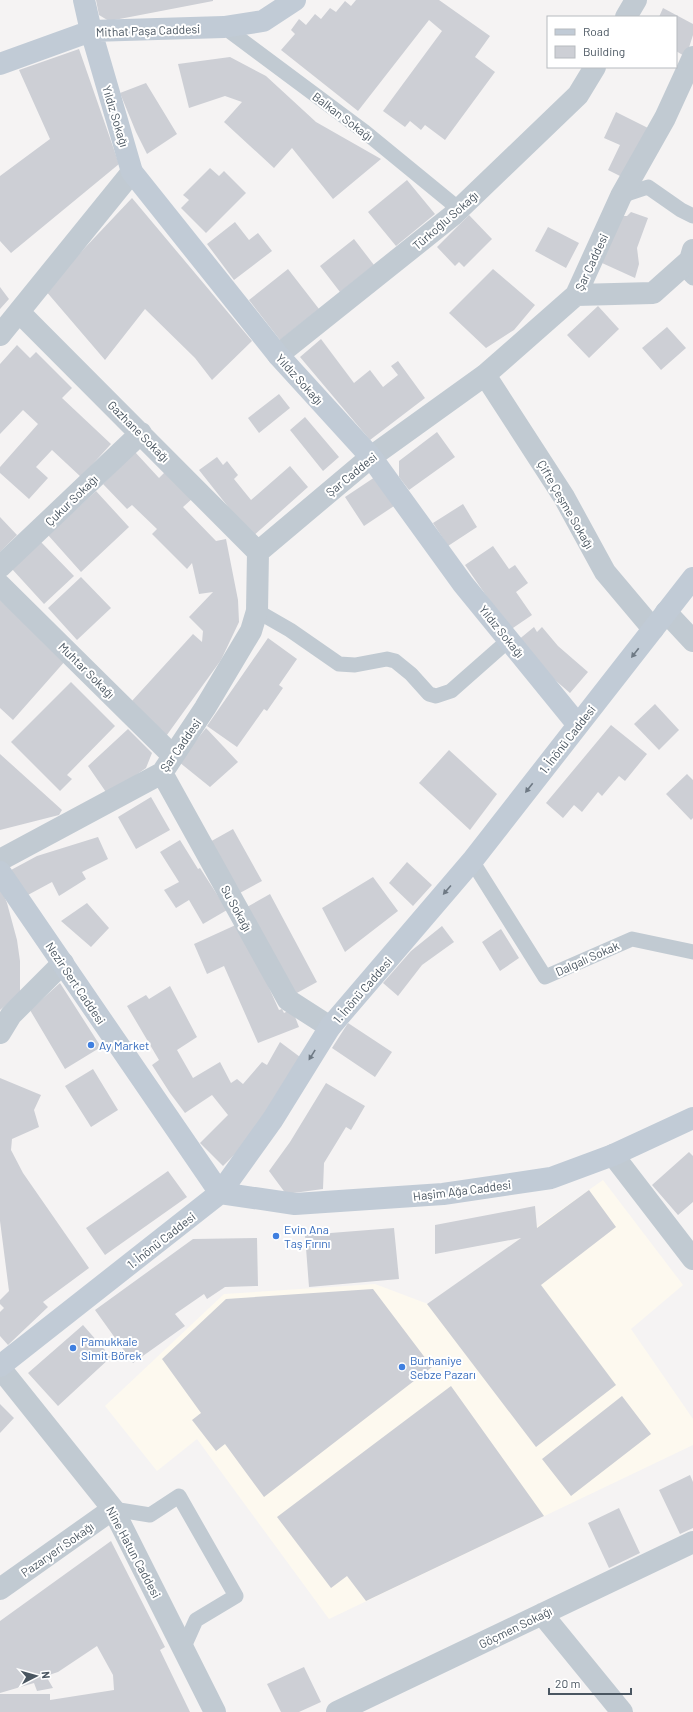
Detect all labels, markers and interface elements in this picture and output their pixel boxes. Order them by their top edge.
legend [547,16,677,68]
street label: Mithat Paşa Caddesi [96,21,200,39]
text: Road [583,24,610,38]
text: Building [583,44,625,58]
street label: Yıldız Sokağı [100,84,132,148]
street label: Balkan Sokağı [310,89,376,143]
street label: Türkoğlu Sokağı [409,188,481,252]
street label: Şar Caddesi [572,231,610,293]
street label: Yıldız Sokağı [274,351,326,407]
street label: Gazhane Sokağı [105,397,173,465]
street label: Şar Caddesi [323,449,379,499]
street label: Çifte Çeşme Sokağı [535,457,597,551]
street label: Çukur Sokağı [42,472,100,528]
street label: Yıldız Sokağı [477,602,527,660]
street label: Muhtar Sokağı [56,639,118,701]
one-way arrow [630,647,639,658]
street label: 1. İnönü Caddesi [536,702,598,776]
street label: Şar Caddesi [157,716,203,774]
one-way arrow [524,783,533,794]
street label: Su Sokağı [219,883,255,933]
one-way arrow [443,884,452,895]
street label: Dalgalı Sokak [553,938,621,978]
street label: Nezir Sert Caddesi [43,939,109,1027]
street label: 1. İnönü Caddesi [330,954,394,1026]
place label: Ay Market [99,1038,149,1052]
marker: Ay Market [86,1040,96,1050]
one-way arrow [309,1049,316,1061]
street label: Haşim Ağa Caddesi [412,1177,512,1203]
street label: 1. İnönü Caddesi [124,1209,198,1271]
place label: Evin Ana Taş Fırını [284,1222,330,1250]
marker: Evin Ana Taş Fırını [271,1231,281,1241]
place label: Pamukkale Simit Börek [81,1334,142,1362]
marker: Pamukkale Simit Börek [68,1343,78,1353]
place label: Burhaniye Sebze Pazarı [410,1353,476,1381]
marker: Burhaniye Sebze Pazarı [397,1362,407,1372]
street label: Nine Hatun Caddesi [104,1504,164,1600]
street label: Pazaryeri Sokağı [18,1519,96,1579]
street label: Göçmen Sokağı [476,1603,554,1651]
north arrow [16,1656,56,1696]
scale bar [549,1670,631,1696]
text: N [40,1671,53,1679]
text: 20 m [555,1676,581,1690]

